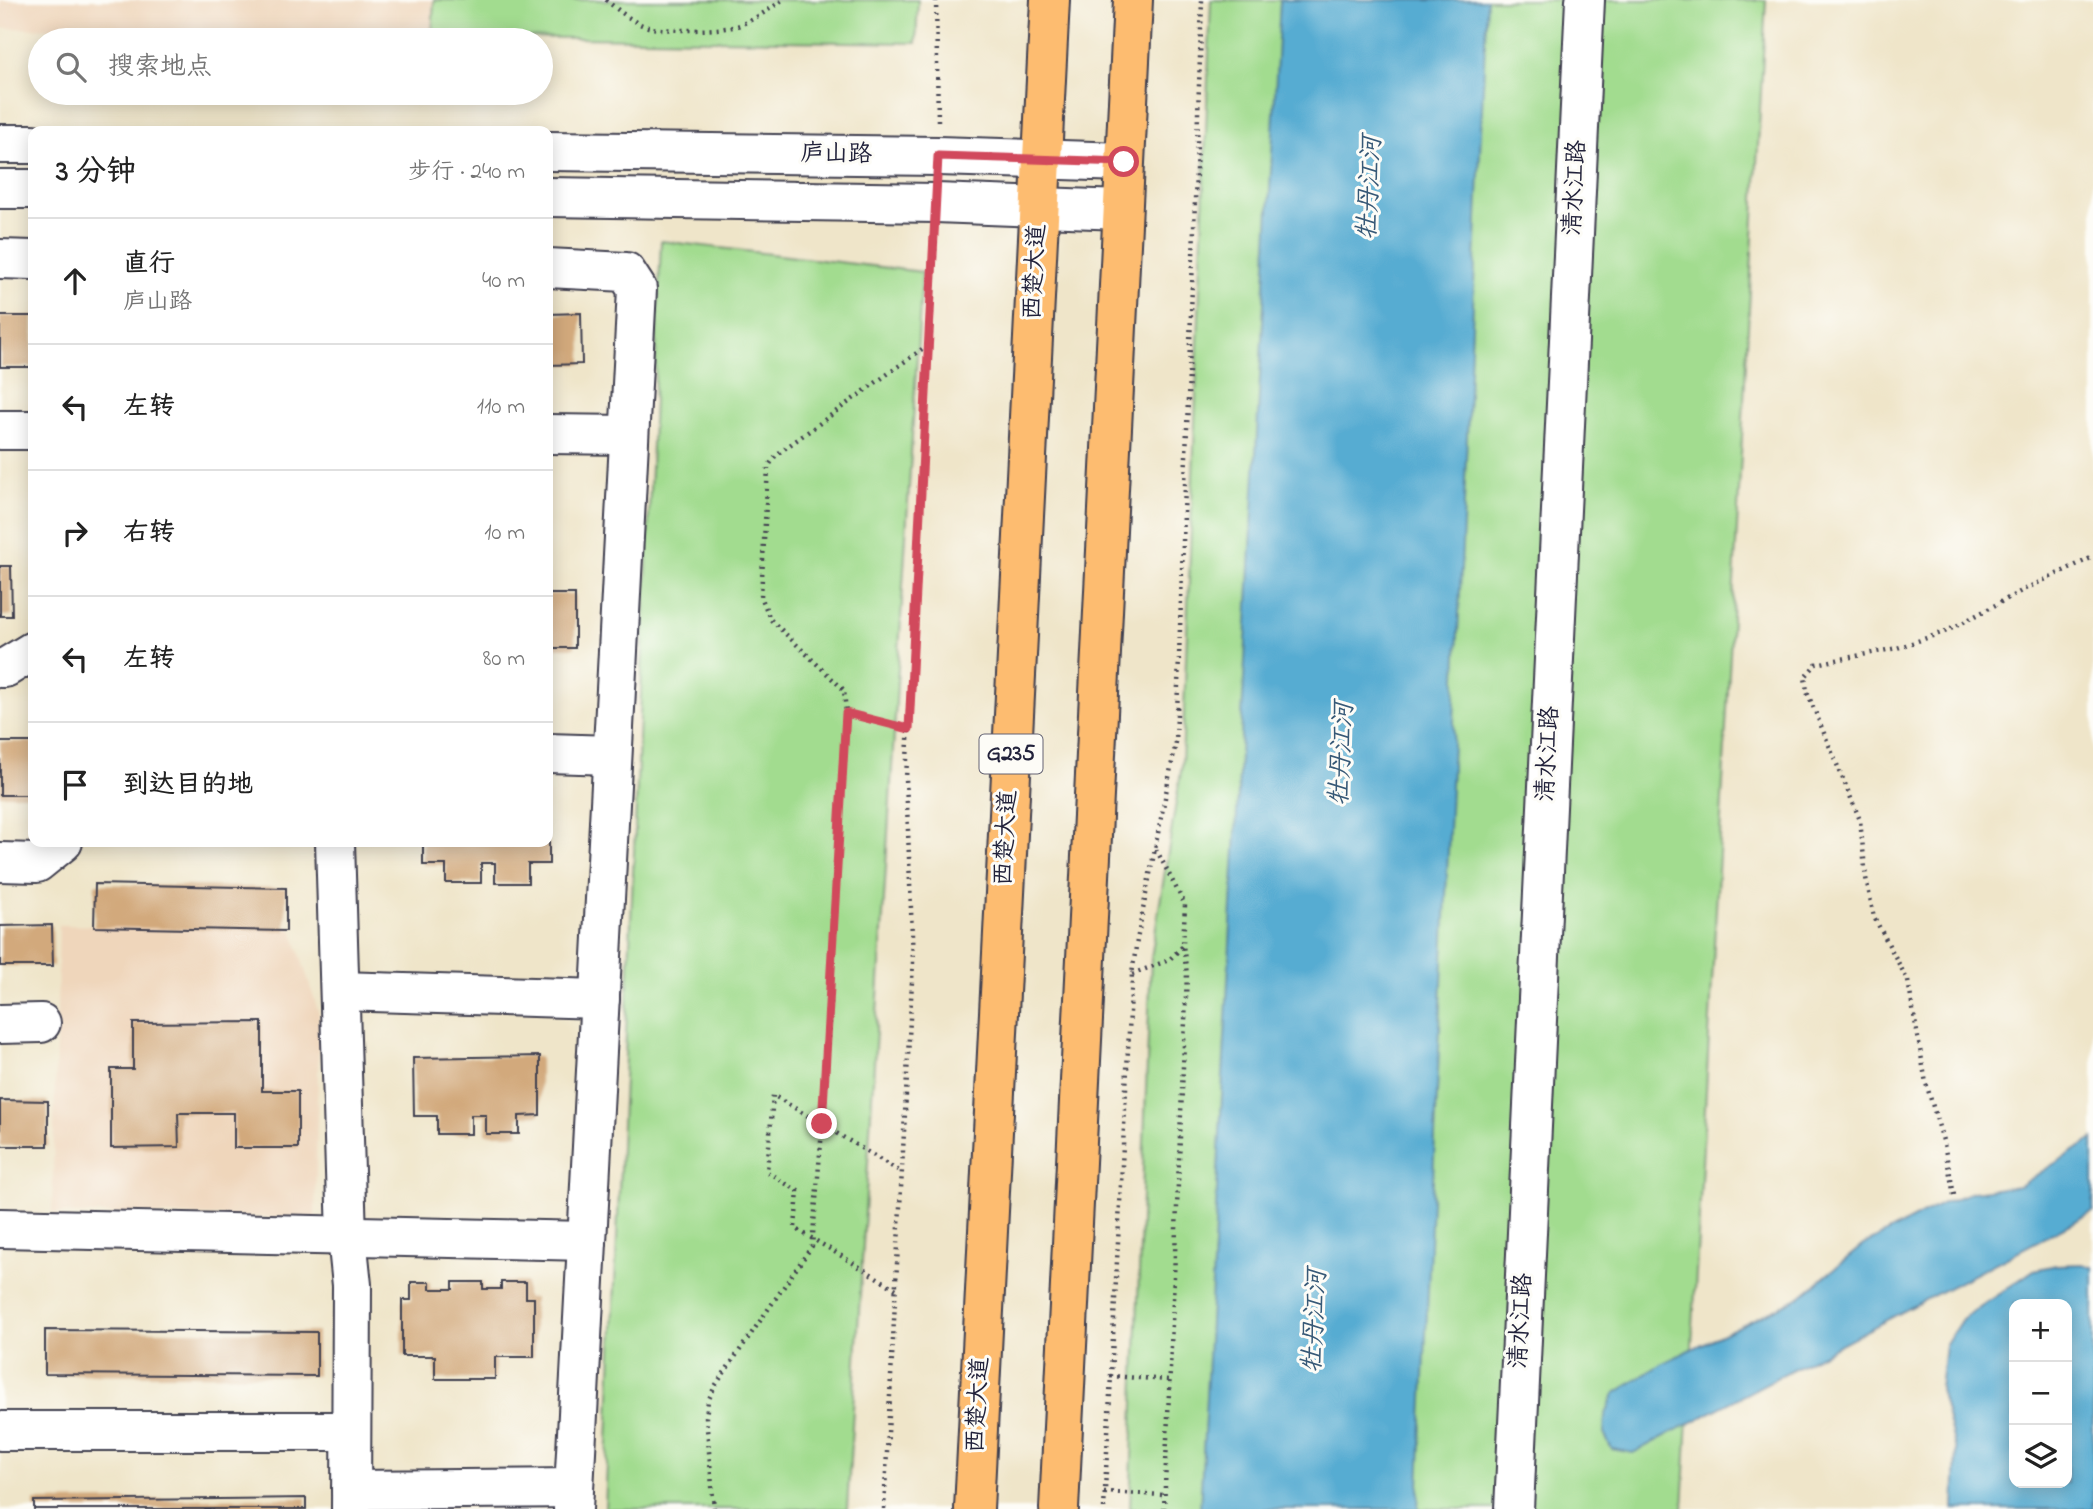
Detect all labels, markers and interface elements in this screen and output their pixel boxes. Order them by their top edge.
search box [28,28,553,105]
icon: search [52,48,90,86]
text: 搜索地点 [108,49,212,87]
water label: 牡丹江河 [1349,131,1393,241]
street label: 庐山路 [800,137,872,173]
street label: 清水江路 [1556,139,1596,237]
route start [1108,146,1139,177]
text: 3 分钟 [56,151,136,195]
text: 步行 · 240 m [408,156,525,189]
street label: 西楚大道 [1016,223,1056,321]
text: 直行 [123,246,175,284]
icon: ahead [56,262,94,300]
text: 40 m [482,265,525,298]
text: 庐山路 [123,286,192,319]
icon: left [56,388,94,426]
text: 左转 [123,389,175,427]
text: 110 m [477,391,525,424]
icon: right [56,514,94,552]
text: 右转 [123,515,175,553]
text: 10 m [484,517,525,550]
icon: left [56,640,94,678]
text: 左转 [123,641,175,679]
text: 80 m [483,643,525,676]
water label: 牡丹江河 [1321,697,1365,807]
street label: 清水江路 [1529,705,1569,803]
road number: G235 [979,734,1042,774]
icon: arrive [56,766,94,804]
text: 到达目的地 [123,767,253,805]
street label: 西楚大道 [987,789,1027,887]
route end [806,1108,837,1139]
water label: 牡丹江河 [1294,1264,1338,1374]
street label: 清水江路 [1502,1272,1542,1370]
map controls [2009,1299,2072,1488]
button: + [2009,1299,2072,1362]
street label: 西楚大道 [959,1356,999,1454]
button: − [2009,1362,2072,1425]
button: layers [2009,1425,2072,1488]

